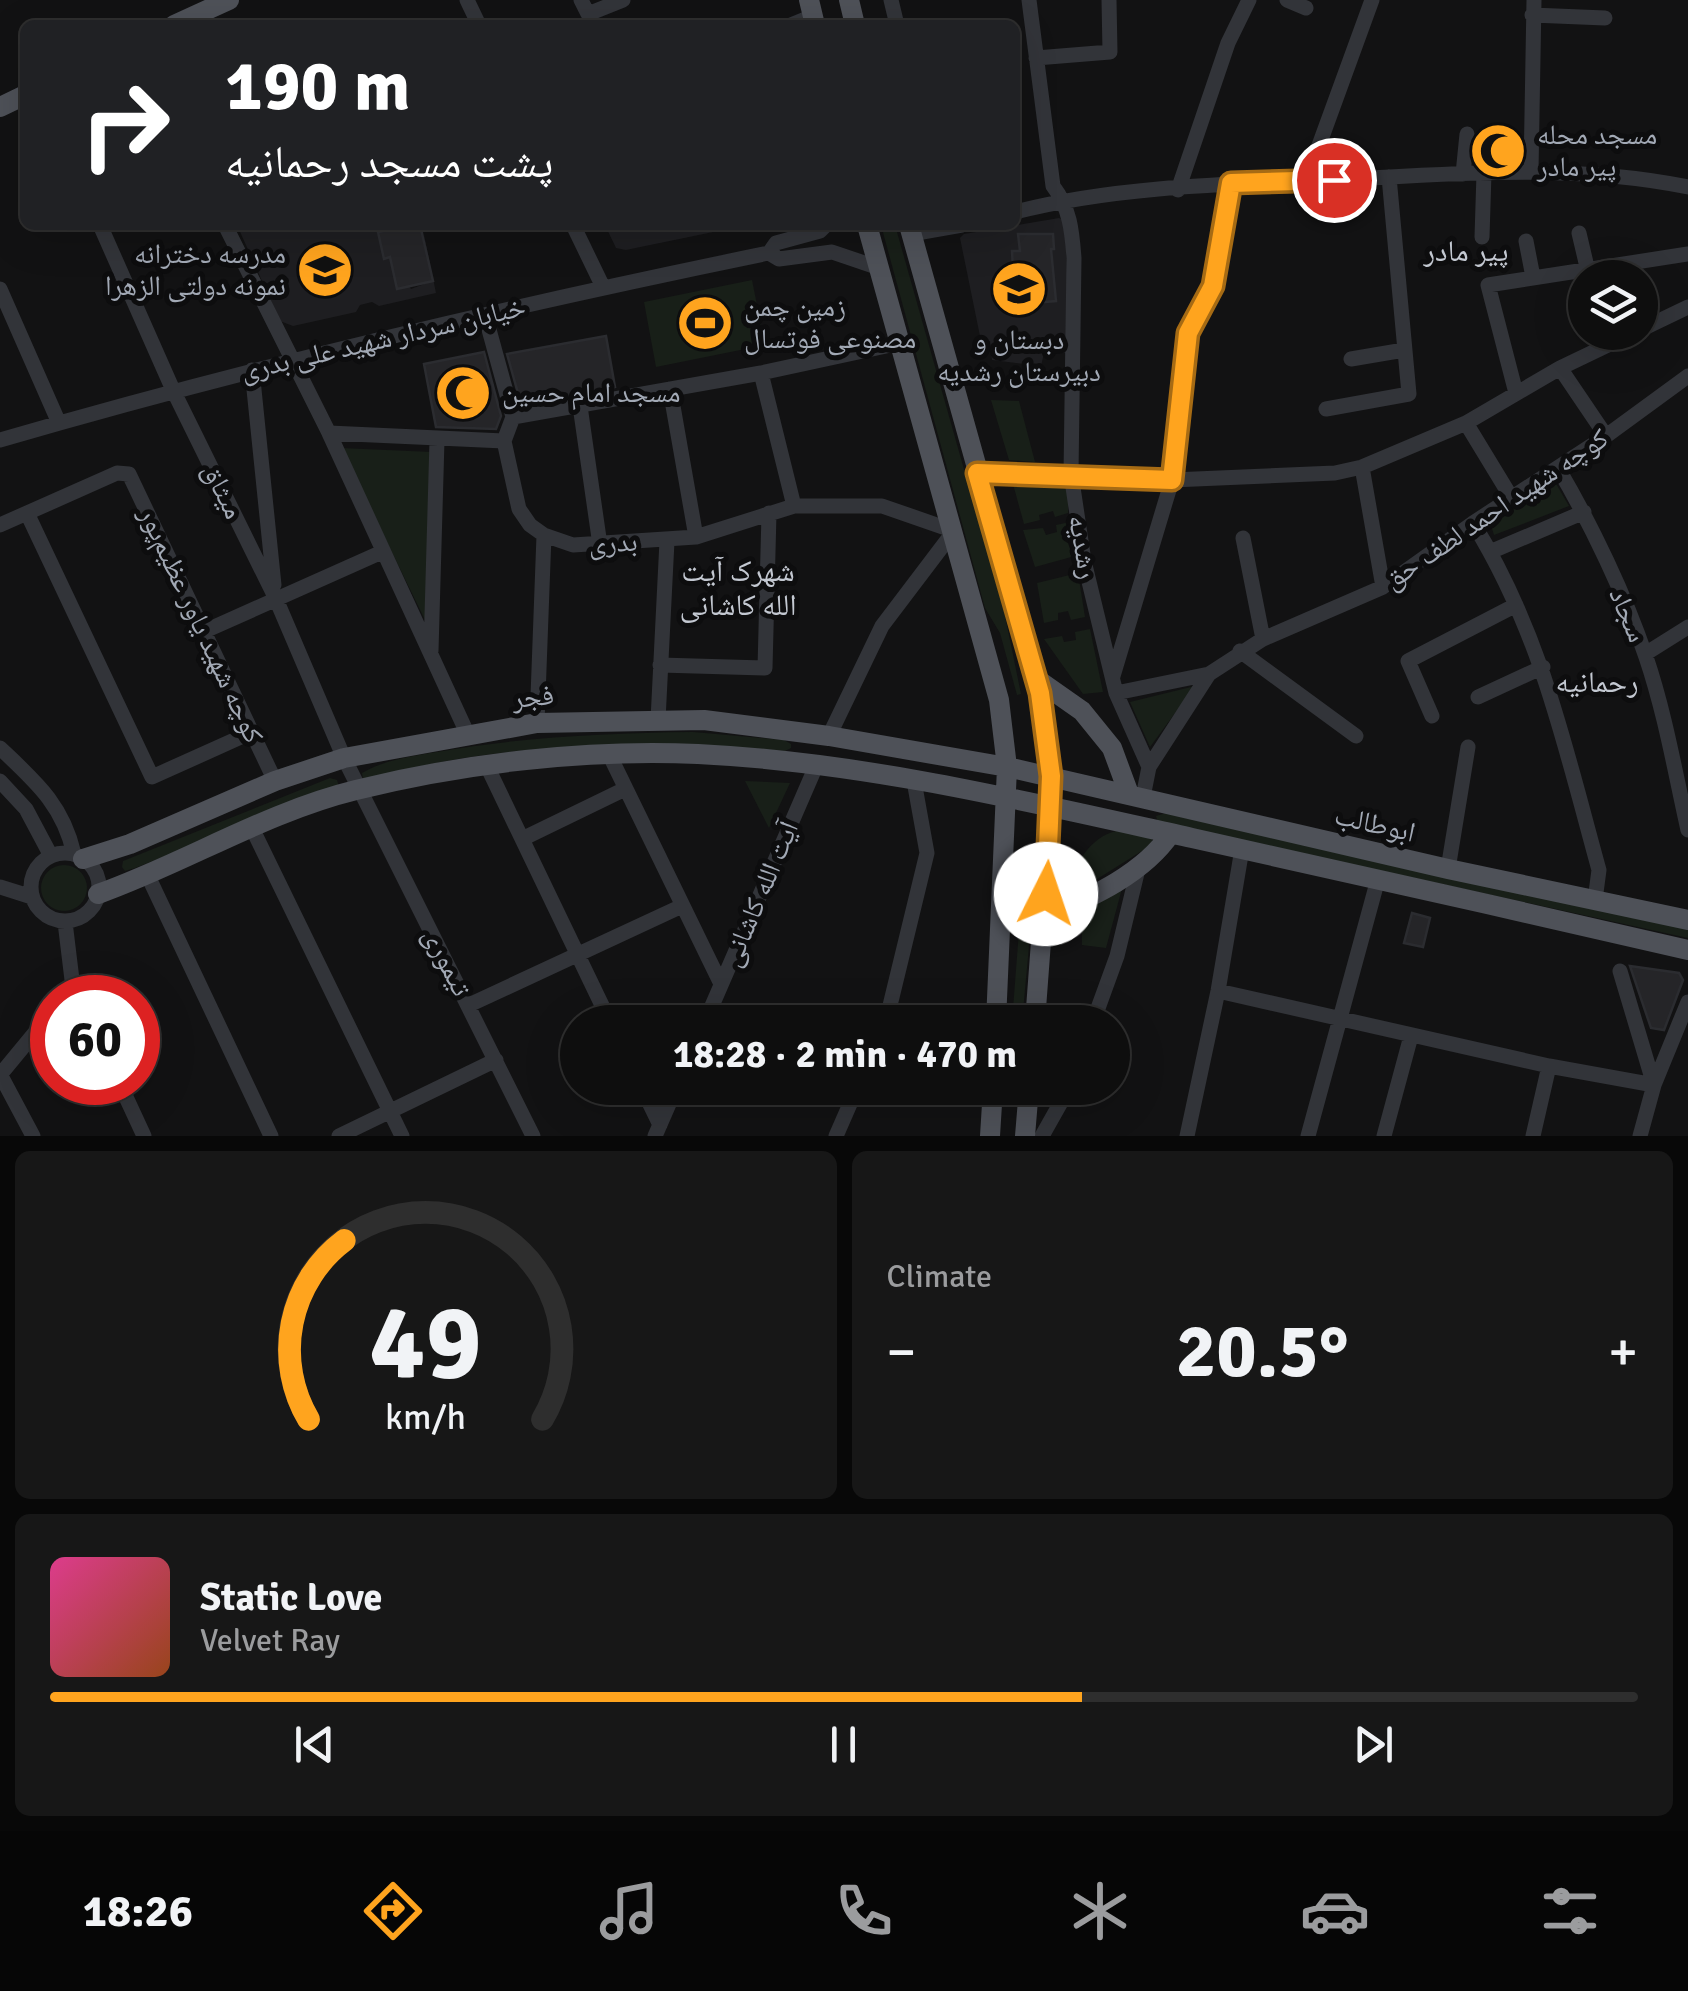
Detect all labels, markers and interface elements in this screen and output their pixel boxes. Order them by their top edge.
text: 190 m [225,43,410,129]
icon: right [60,60,190,190]
place label: مسجد محله پیر مادر [1536,118,1657,184]
mosque icon: مسجد محله پیر مادر [1468,121,1528,181]
text: پشت مسجد رحمانیه [225,135,553,190]
pin [1292,138,1377,223]
icon: arrive [1307,153,1362,208]
district label: پیر مادر [1422,233,1509,270]
place label: مدرسه دخترانه نمونه دولتی الزهرا [105,237,286,303]
school or university icon: مدرسه دخترانه نمونه دولتی الزهرا [295,240,355,300]
school or university icon: دبستان و دبیرستان رشدیه [989,259,1049,319]
map controls [1568,260,1658,350]
button: layers [1568,260,1658,350]
street label: خیابان سردار شهید علی بدری [237,290,529,388]
place label: زمین چمن مصنوعی فوتسال [744,290,916,356]
sports icon: زمین چمن مصنوعی فوتسال [675,293,735,353]
place label: دبستان و دبیرستان رشدیه [937,323,1101,389]
mosque icon: مسجد امام حسین [433,363,493,423]
place label: مسجد امام حسین [502,376,681,411]
street label: کوچه شهید احمد لطف حق [1377,421,1615,597]
street label: میثاق [195,457,251,525]
street label: کوچه شهید یاور عظیم‌پور [130,501,271,749]
street label: رشدیه [1061,512,1105,582]
street label: بدری [588,525,638,561]
district label: شهرک آیت الله کاشانی [679,553,797,624]
street label: سجاد [1601,583,1655,647]
district label: رحمانیه [1555,664,1639,701]
street label: فجر [509,678,556,716]
street label: ابوطالب [1331,798,1419,850]
street label: آیت الله کاشانی [714,815,806,972]
position arrow [994,842,1098,946]
street label: تیموری [415,922,479,1002]
speed limit sign: 60 [30,975,160,1105]
text: 18:28 · 2 min · 470 m [673,1031,1017,1078]
text: Climate [887,1257,992,1296]
text: 49 [370,1279,482,1407]
text: 20.5° [1176,1305,1349,1398]
text: − [887,1318,916,1386]
text: + [1608,1318,1638,1386]
text: km/h [385,1395,466,1439]
text: Static Love [200,1574,382,1621]
text: Velvet Ray [200,1621,340,1660]
icon: previous [287,1717,342,1772]
icon: pause [816,1717,871,1772]
icon: next [1346,1717,1401,1772]
icon: directions [358,1876,428,1946]
icon: music [594,1876,664,1946]
icon: phone [829,1876,899,1946]
icon: climate [1065,1876,1135,1946]
icon: car [1300,1876,1370,1946]
icon: filters [1535,1876,1605,1946]
text: 18:26 [83,1884,193,1939]

